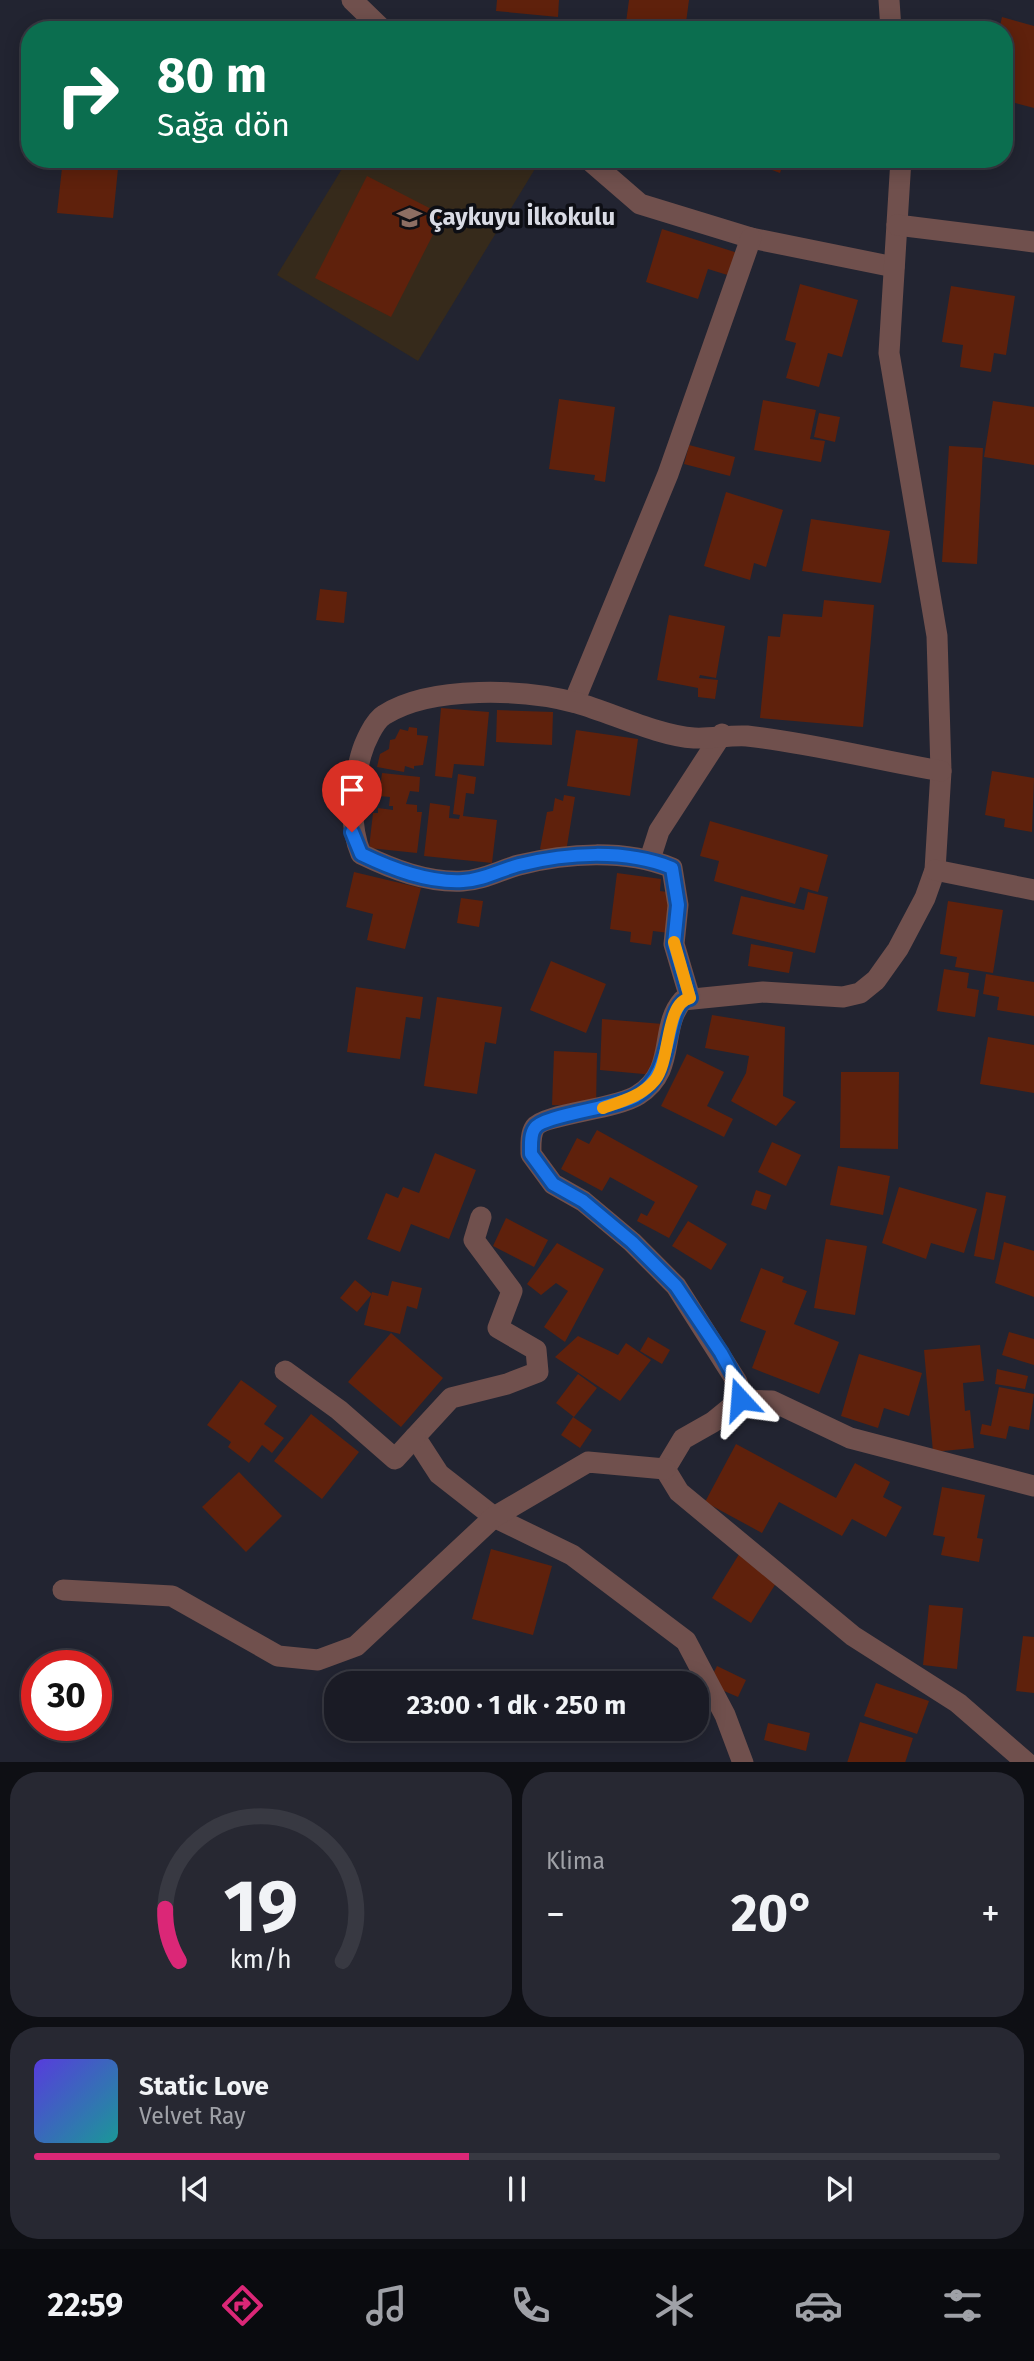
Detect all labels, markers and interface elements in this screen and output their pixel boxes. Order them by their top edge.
text: 80 m [157,46,267,105]
icon: right [42,49,133,140]
text: Sağa dön [157,106,290,144]
place label: Çaykuyu İlkokulu [429,202,615,233]
school or university icon: Çaykuyu İlkokulu [395,203,423,231]
pin [322,760,382,832]
icon: arrive [333,771,371,809]
position arrow [703,1362,777,1436]
speed limit sign: 30 [21,1650,112,1741]
text: 23:00 · 1 dk · 250 m [407,1690,626,1721]
text: Klima [546,1847,605,1875]
text: 19 [224,1863,298,1950]
text: 20° [731,1882,815,1945]
text: − [546,1891,565,1937]
text: + [981,1891,1000,1937]
text: km/h [230,1944,292,1974]
text: Static Love [139,2071,269,2102]
text: Velvet Ray [139,2102,246,2130]
icon: previous [176,2170,214,2208]
icon: pause [498,2170,536,2208]
icon: next [820,2170,858,2208]
icon: directions [218,2281,267,2330]
icon: music [362,2281,411,2330]
icon: phone [506,2281,555,2330]
icon: climate [650,2281,699,2330]
icon: car [794,2281,843,2330]
icon: filters [938,2281,987,2330]
text: 22:59 [47,2286,123,2324]

